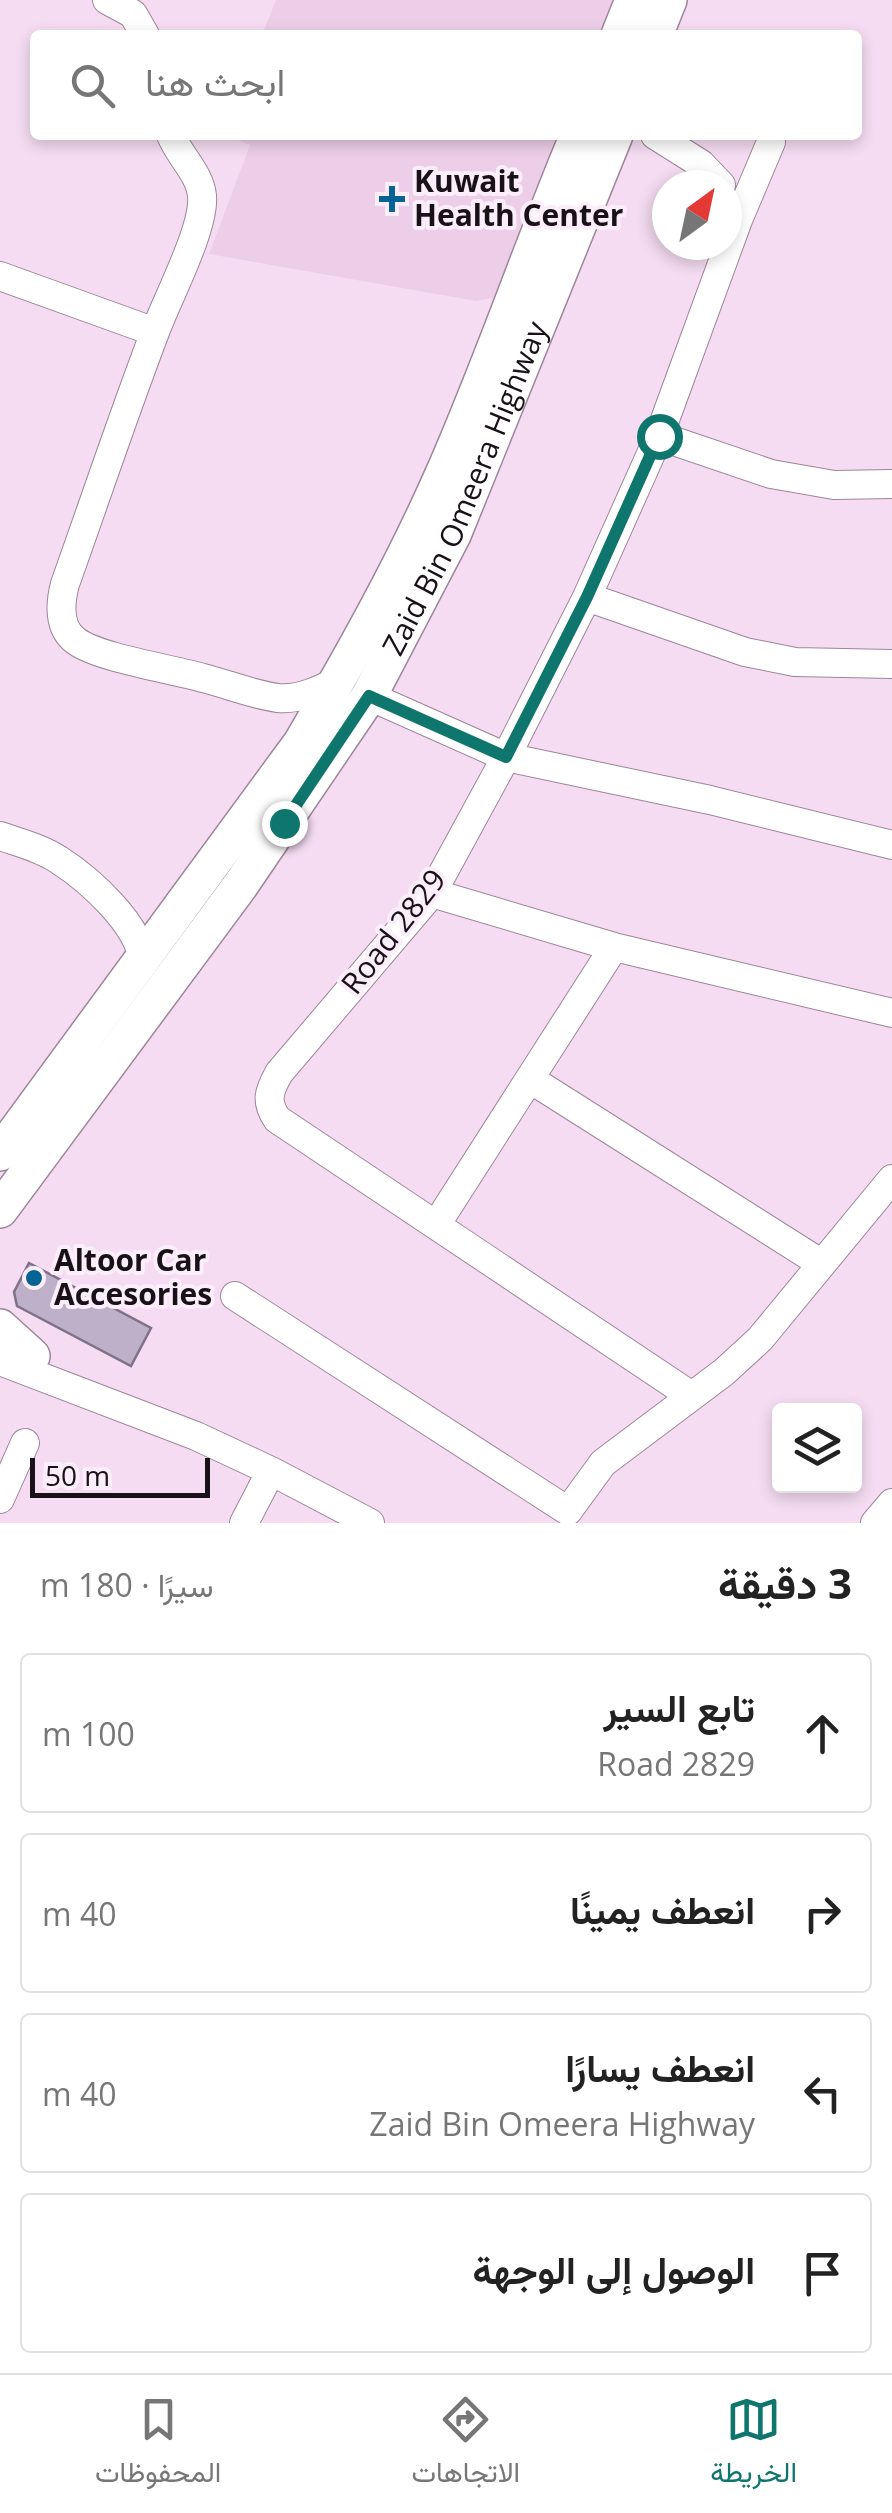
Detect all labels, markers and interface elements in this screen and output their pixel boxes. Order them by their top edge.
search box [30,30,862,140]
text: ابحث هنا [145,55,285,107]
icon: search [65,58,120,113]
place label: Kuwait Health Center [414,160,623,235]
north arrow [652,170,742,260]
marker: Kuwait Health Center [379,186,405,212]
street label: Zaid Bin Omeera Highway [372,314,557,662]
route start [637,414,683,460]
route end [262,801,308,847]
street label: Road 2829 [331,860,455,1002]
place label: Altoor Car Accesories [54,1239,212,1314]
marker: Altoor Car Accesories [23,1267,45,1289]
map controls [772,1403,862,1493]
button: layers [772,1403,862,1493]
scale bar [30,1453,210,1498]
text: 50 m [45,1456,110,1494]
text: 3 دقيقة [718,1554,852,1611]
text: سيرًا · 180 m [40,1563,213,1606]
text: تابع السير [603,1681,755,1733]
icon: ahead [795,1706,850,1761]
text: 100 m [42,1712,135,1755]
text: Road 2829 [597,1742,755,1785]
text: انعطف يمينًا [570,1883,755,1935]
icon: right [795,1886,850,1941]
text: 40 m [42,1892,117,1935]
text: انعطف يسارًا [565,2041,755,2093]
icon: left [795,2066,850,2121]
text: 40 m [42,2072,117,2115]
text: Zaid Bin Omeera Highway [369,2102,755,2145]
text: الوصول إلى الوجهة [473,2243,755,2295]
icon: arrive [795,2246,850,2301]
tab: المحفوظات [95,2392,221,2497]
tab: الاتجاهات [411,2392,520,2497]
tab: الخريطة [710,2392,797,2497]

